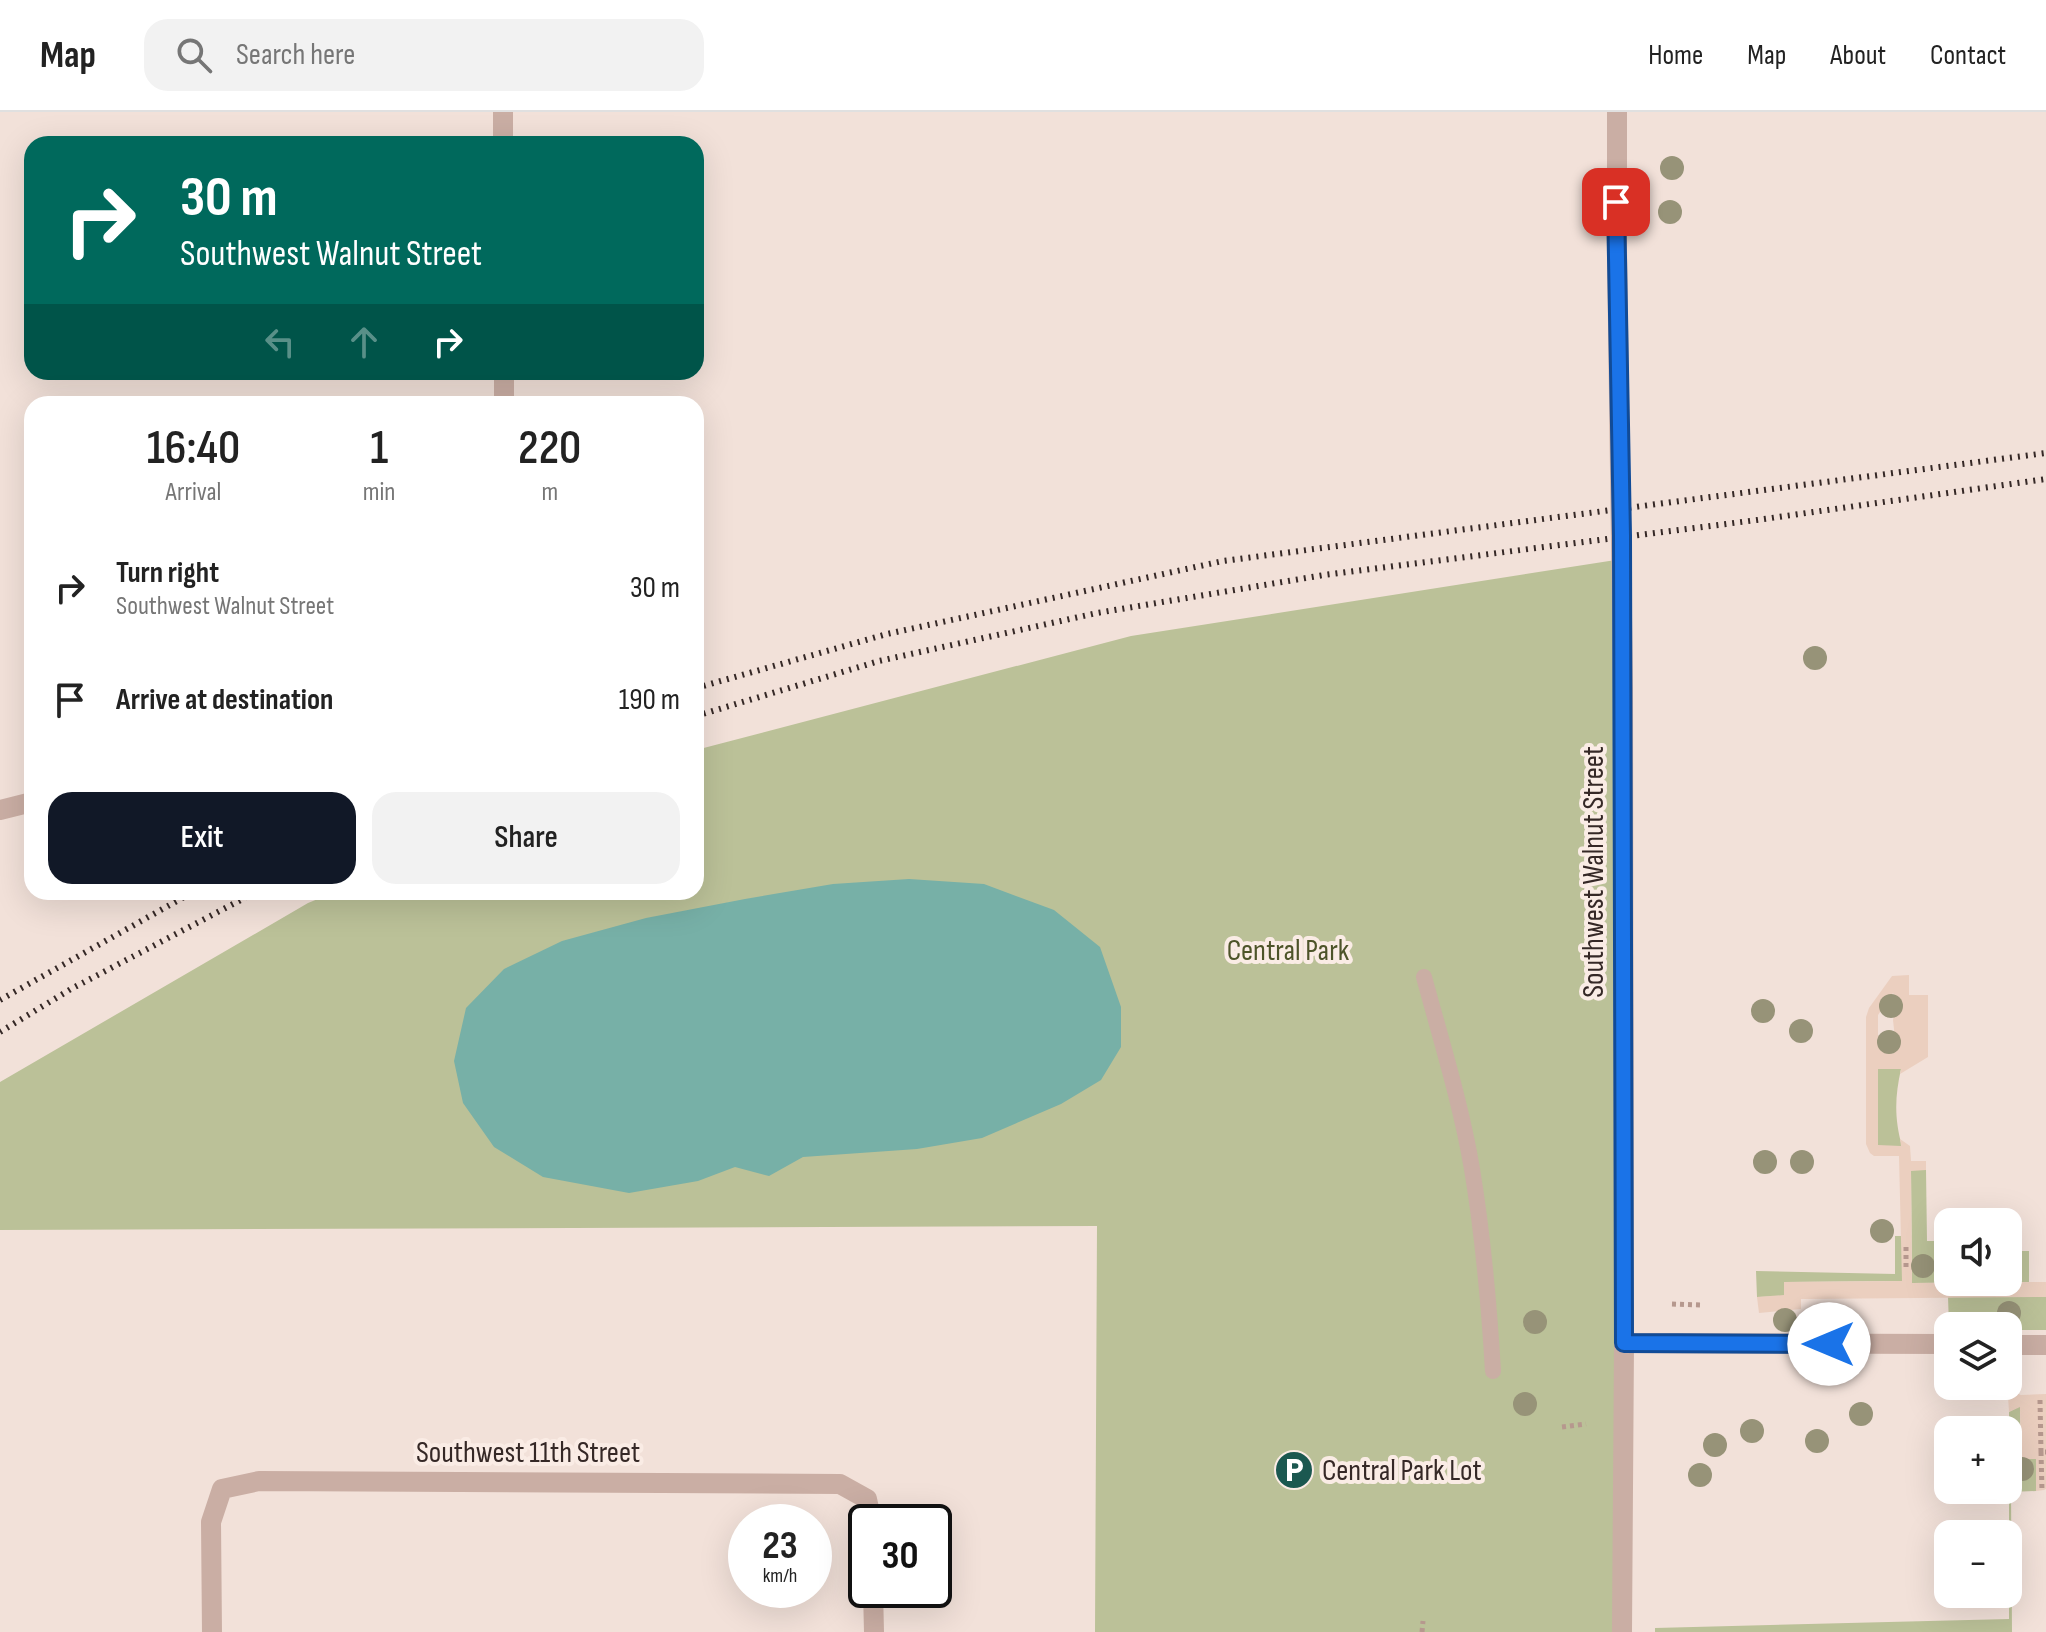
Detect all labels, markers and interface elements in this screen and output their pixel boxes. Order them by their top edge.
search box [144,19,704,91]
text: Map [40,33,96,78]
icon: search [172,33,216,77]
text: Search here [236,37,355,73]
text: Home [1648,39,1703,72]
text: Map [1747,39,1786,72]
text: About [1830,39,1886,72]
text: Contact [1930,39,2006,72]
text: 30 m [180,165,278,232]
icon: right [48,168,152,272]
pin [1582,168,1650,236]
icon: arrive [1594,180,1638,224]
text: Southwest Walnut Street [180,233,482,276]
icon: left [258,320,302,364]
icon: ahead [342,320,386,364]
icon: right [426,320,470,364]
text: 16:40 [147,420,240,477]
text: 1 [370,420,388,477]
text: 220 [518,420,581,477]
text: Arrival [165,477,221,508]
text: min [363,477,395,508]
text: m [541,477,558,508]
text: Turn right [116,555,219,591]
icon: right [48,566,92,610]
text: 30 m [630,570,680,606]
text: Southwest Walnut Street [116,591,334,622]
icon: arrive [48,678,92,722]
text: Arrive at destination [116,682,333,718]
text: 190 m [619,682,680,718]
street label: Southwest Walnut Street [1576,746,1612,998]
button: Exit [48,792,356,884]
button: Share [372,792,680,884]
park label: Central Park [1227,933,1350,969]
map controls [1934,1208,2022,1608]
button: sound [1934,1208,2022,1296]
position arrow [1787,1302,1871,1386]
button: layers [1934,1312,2022,1400]
button: + [1934,1416,2022,1504]
street label: Southwest 11th Street [416,1435,640,1471]
parking icon: Central Park Lot [1273,1449,1315,1491]
place label: Central Park Lot [1322,1453,1482,1489]
speed limit sign: 30 [848,1504,952,1608]
button: − [1934,1520,2022,1608]
text: 23 [762,1522,798,1570]
text: km/h [763,1564,797,1588]

